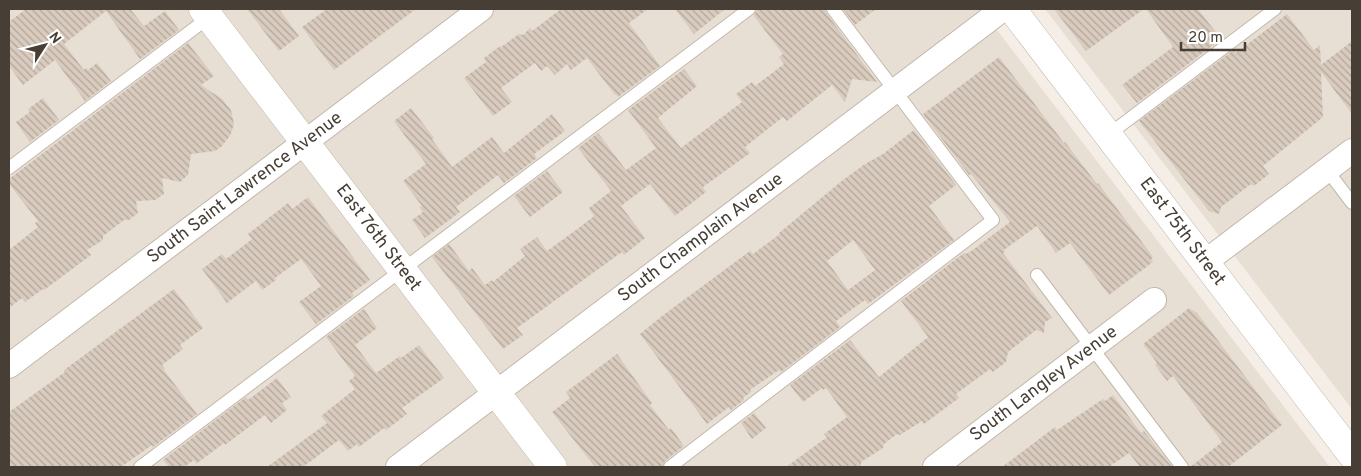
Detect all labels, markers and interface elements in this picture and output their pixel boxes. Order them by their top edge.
north arrow [20,20,70,70]
scale bar [1181,20,1245,52]
text: N [44,29,64,47]
text: 20 m [1188,29,1223,48]
street label: South Saint Lawrence Avenue [143,107,347,269]
street label: South Champlain Avenue [614,168,788,308]
street label: East 75th Street [1134,173,1230,291]
street label: East 76th Street [330,180,426,296]
street label: South Langley Avenue [966,321,1122,447]

